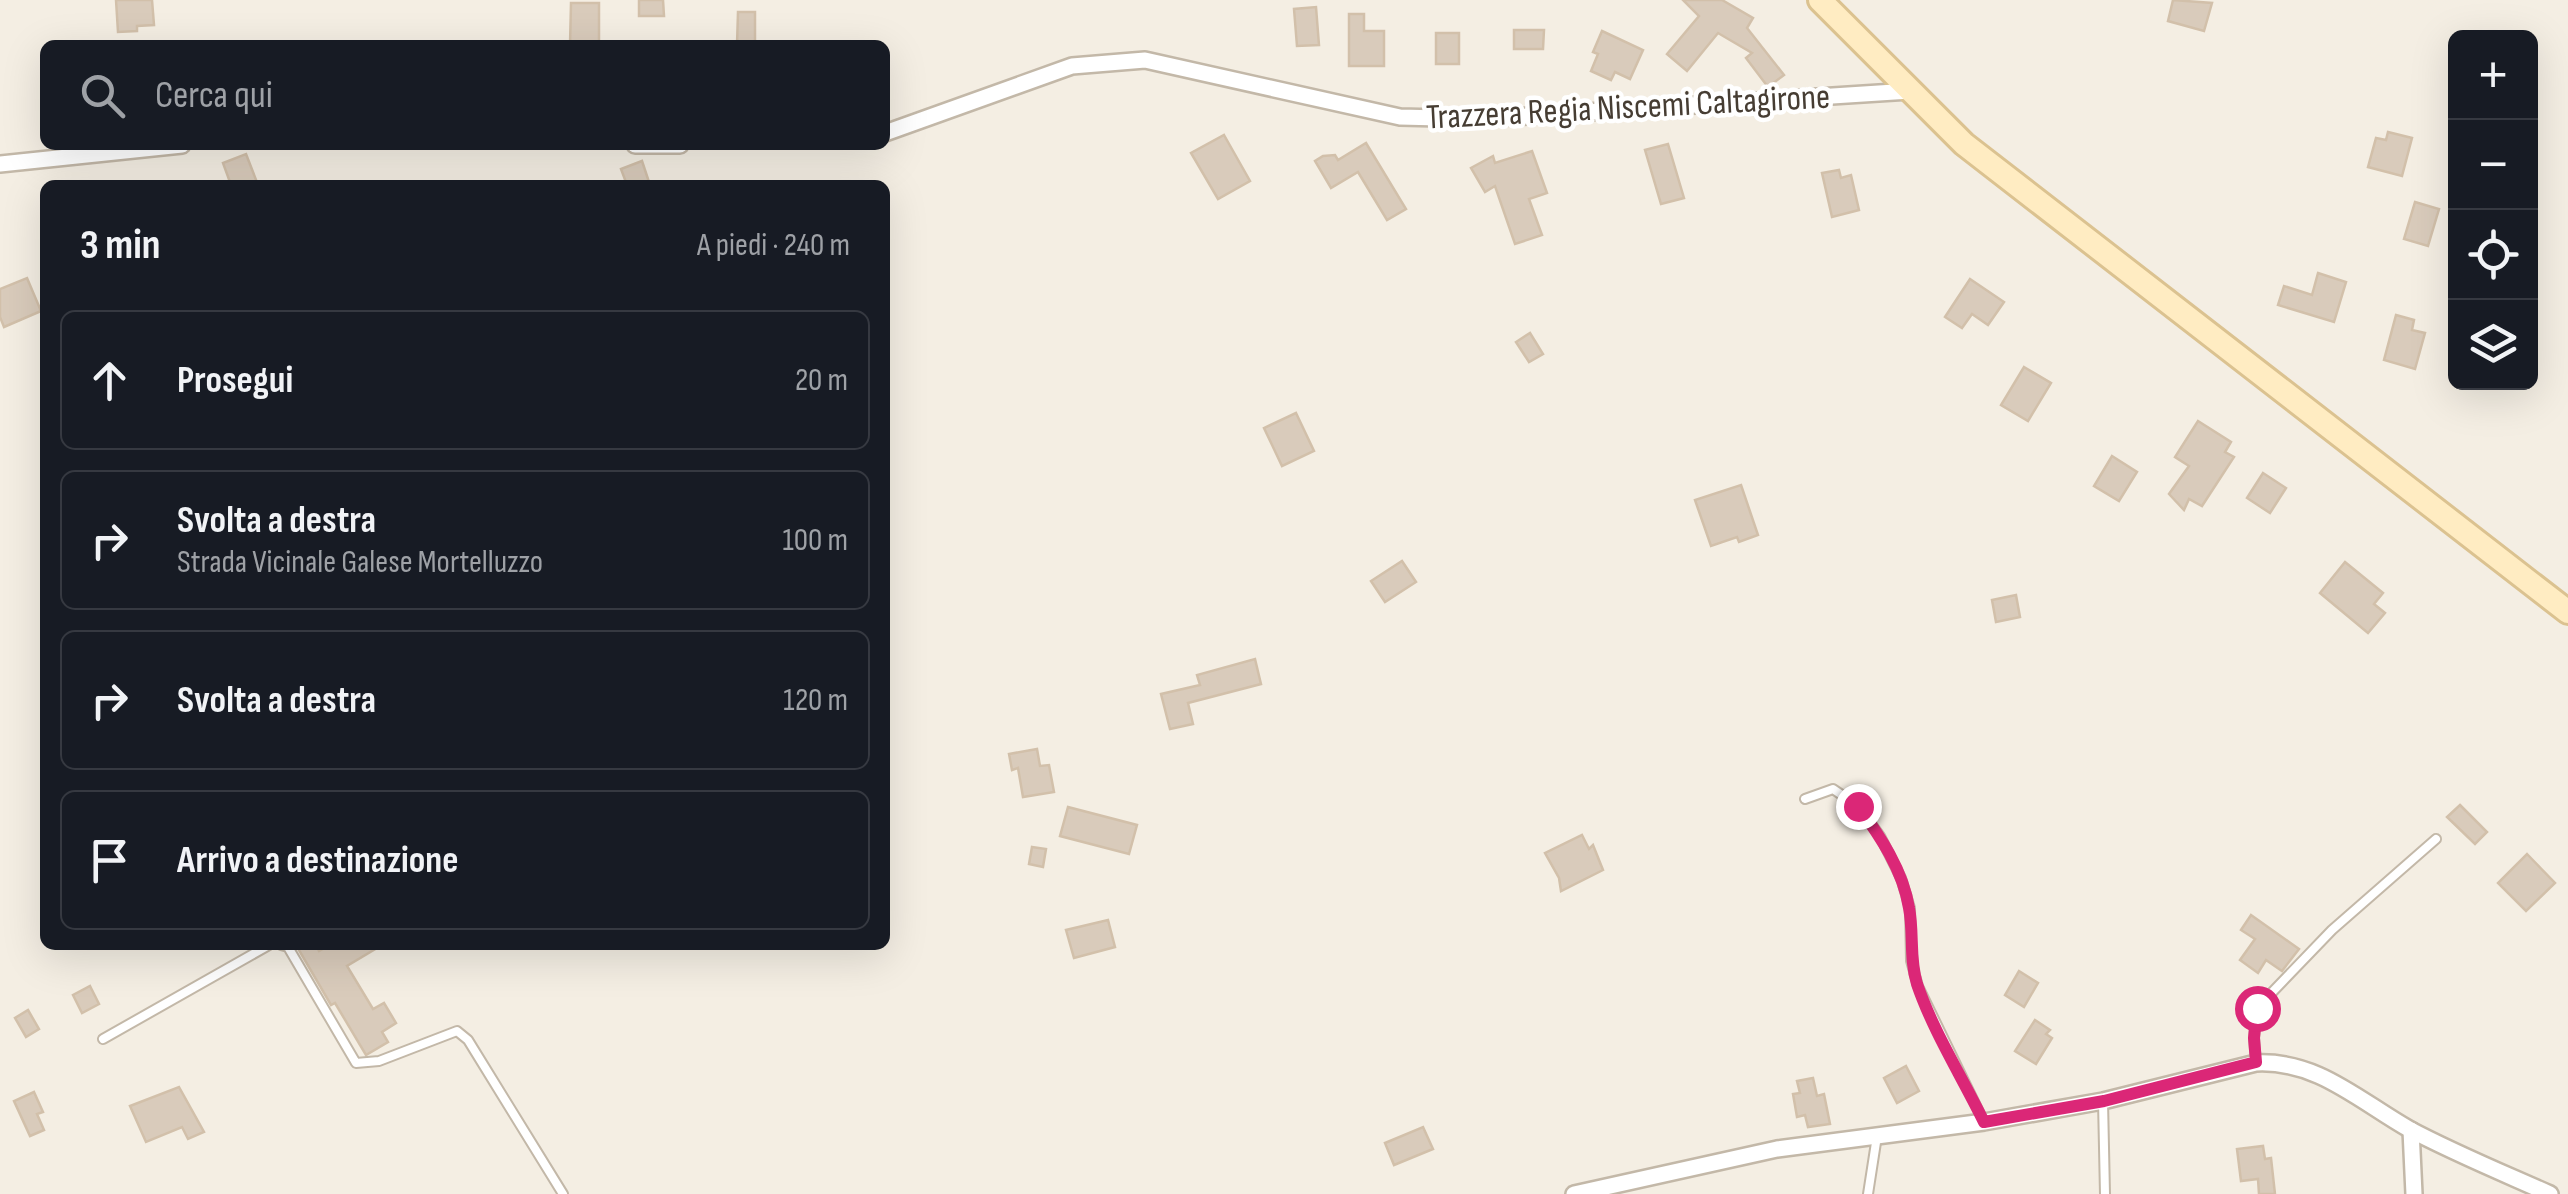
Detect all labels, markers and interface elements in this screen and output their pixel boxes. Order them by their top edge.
map controls [2448,30,2538,390]
button: + [2448,30,2538,120]
search box [40,40,890,150]
icon: search [75,68,130,123]
text: Cerca qui [155,73,273,118]
street label: Trazzera Regia Niscemi Caltagirone [1425,75,1831,140]
button: − [2448,120,2538,210]
button: locate [2448,210,2538,300]
text: 3 min [80,220,160,271]
text: A piedi · 240 m [697,226,850,265]
button: layers [2448,300,2538,390]
icon: ahead [82,353,137,408]
text: Prosegui [177,358,293,403]
text: 20 m [795,361,848,400]
text: Svolta a destra [177,498,376,543]
icon: right [82,513,137,568]
text: 100 m [783,521,848,560]
text: Strada Vicinale Galese Mortelluzzo [177,543,543,582]
icon: right [82,673,137,728]
text: Svolta a destra [177,678,376,723]
text: 120 m [783,681,848,720]
route end [1836,784,1882,830]
icon: arrive [82,833,137,888]
text: Arrivo a destinazione [177,838,458,883]
route start [2235,986,2281,1032]

